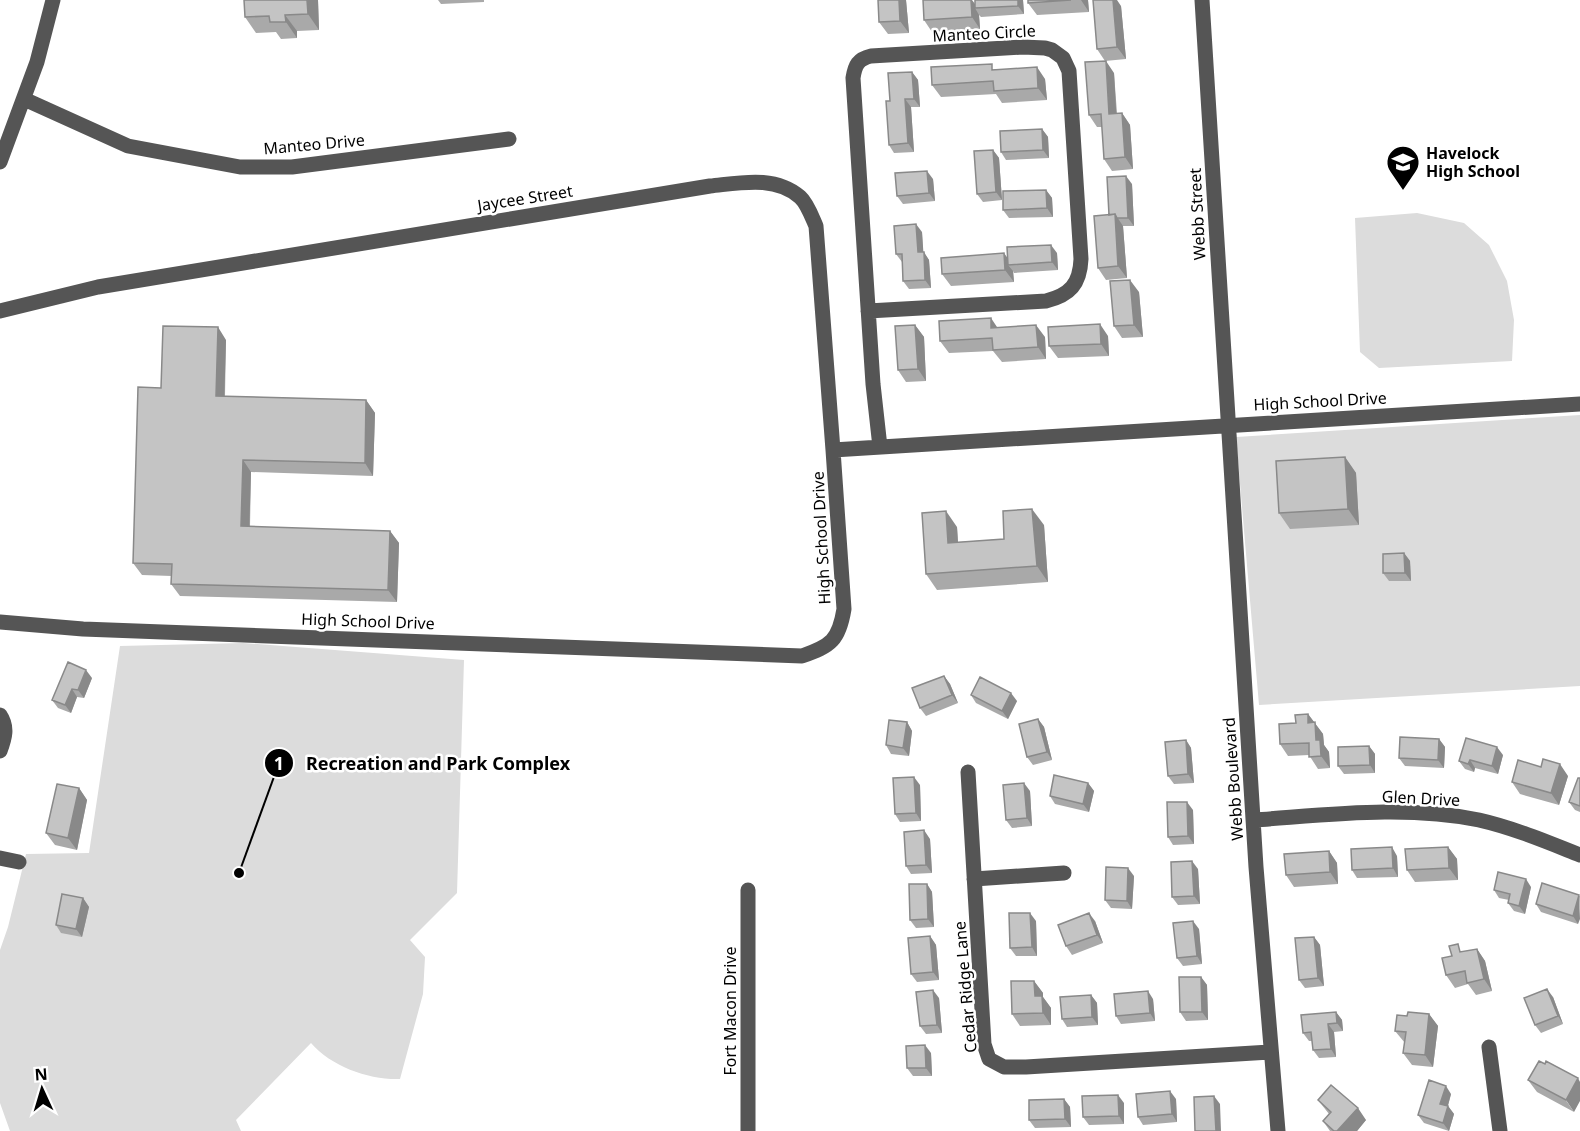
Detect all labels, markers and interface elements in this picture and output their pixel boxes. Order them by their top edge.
street label: Manteo Circle [932,19,1036,47]
street label: Manteo Drive [262,129,366,159]
place label: Havelock High School [1426,142,1520,182]
school or university icon: Havelock High School [1385,144,1421,191]
street label: Webb Street [1184,167,1210,261]
street label: Jaycee Street [474,180,574,217]
street label: High School Drive [1253,387,1387,415]
street label: High School Drive [807,471,835,605]
street label: High School Drive [301,608,435,634]
street label: Webb Boulevard [1218,717,1248,841]
callout: Recreation and Park Complex [264,745,582,781]
text: 1 [274,751,284,775]
text: Recreation and Park Complex [306,751,571,775]
street label: Glen Drive [1381,785,1461,811]
street label: Cedar Ridge Lane [948,920,982,1054]
street label: Fort Macon Drive [719,947,741,1076]
north arrow [12,1059,72,1119]
text: N [34,1063,48,1085]

